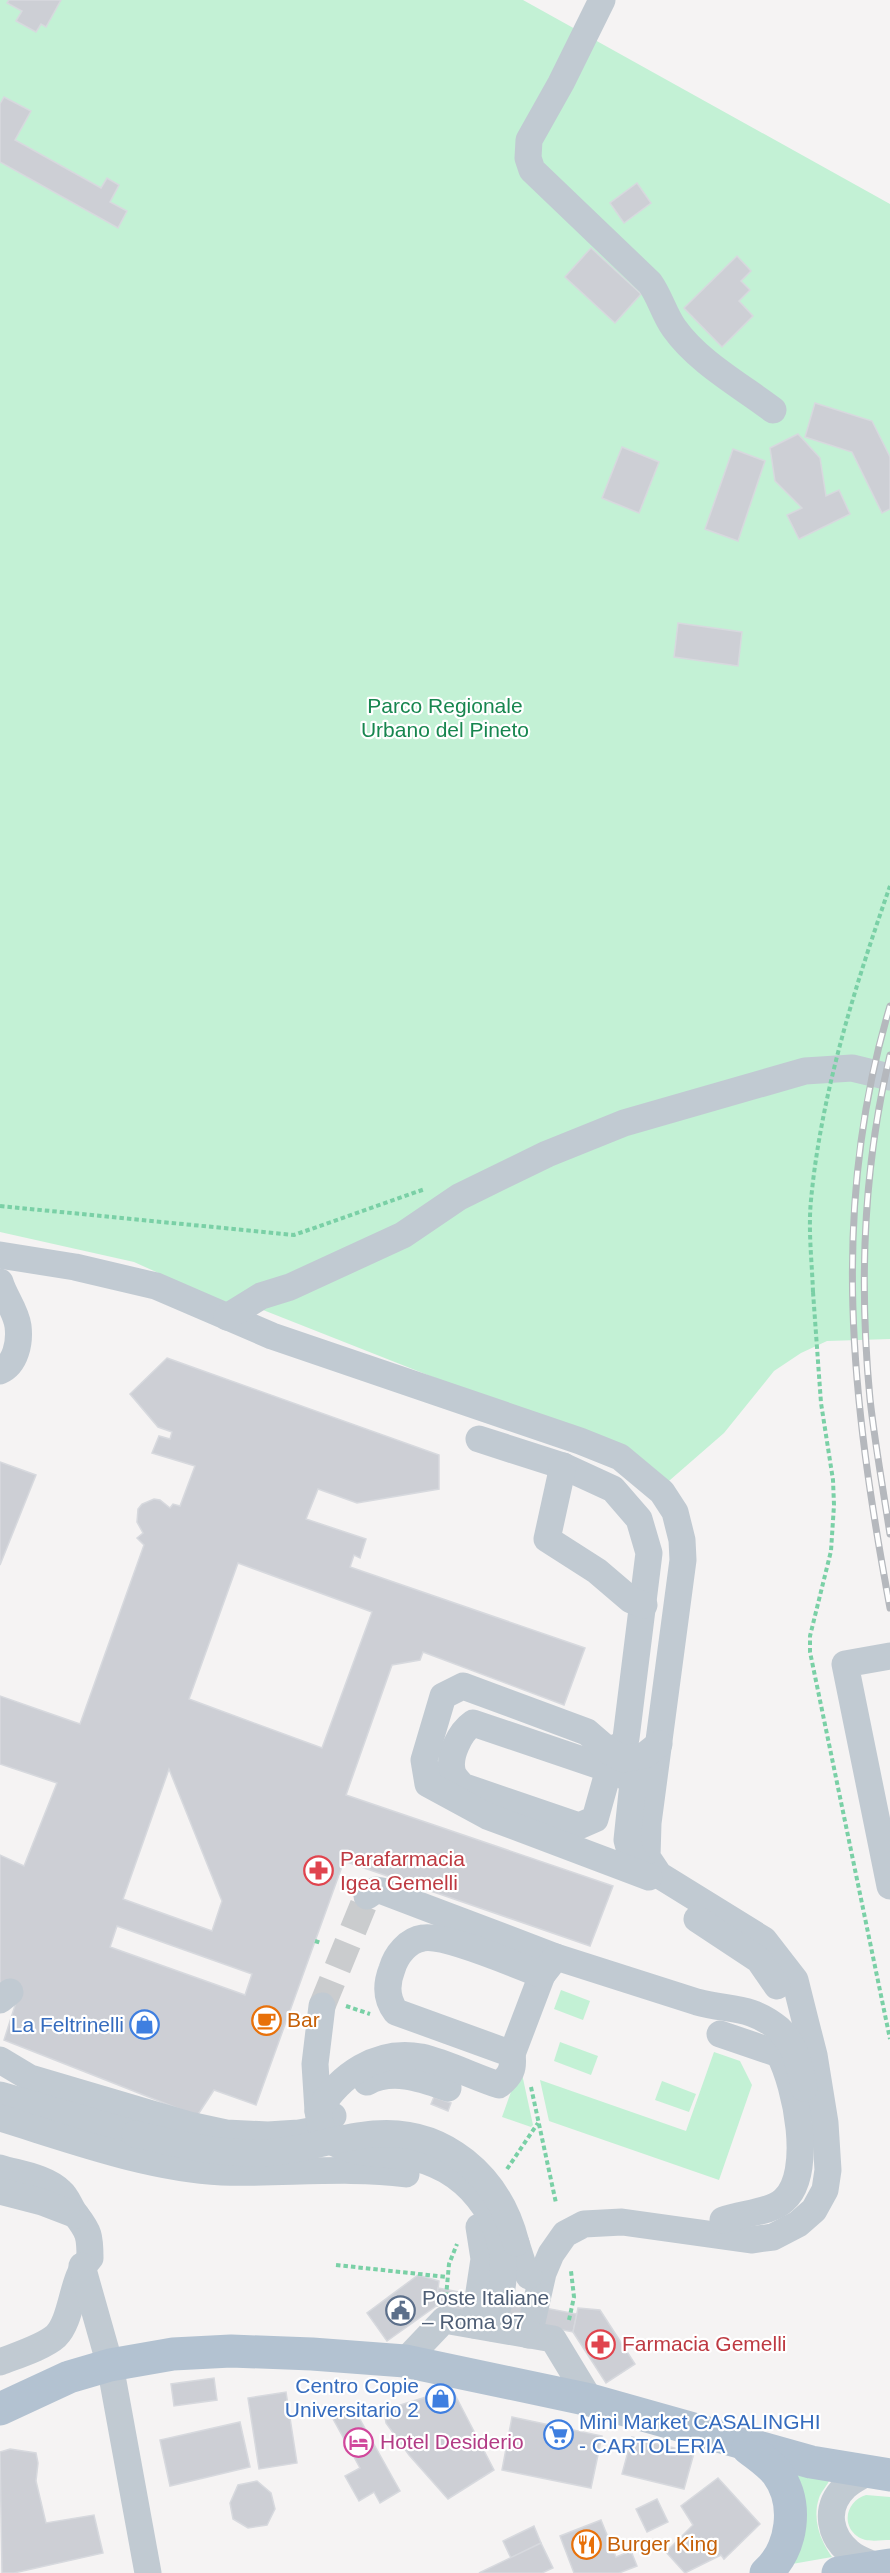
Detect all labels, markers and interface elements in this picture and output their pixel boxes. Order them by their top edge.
park label: Parco Regionale Urbano del Pineto [361,694,529,741]
place label: Parafarmacia Igea Gemelli [340,1847,465,1894]
pharmacy icon: Parafarmacia Igea Gemelli [303,1855,335,1887]
cafe icon: Bar [250,2004,282,2036]
place label: Bar [287,2008,320,2031]
shop icon: La Feltrinelli [129,2009,161,2041]
place label: La Feltrinelli [11,2013,124,2036]
place label: Poste Italiane – Roma 97 [422,2286,549,2333]
public building icon: Poste Italiane – Roma 97 [385,2294,417,2326]
pharmacy icon: Farmacia Gemelli [585,2328,617,2360]
place label: Farmacia Gemelli [622,2332,787,2355]
place label: Centro Copie Universitario 2 [285,2374,419,2421]
shop icon: Centro Copie Universitario 2 [424,2382,456,2414]
place label: Mini Market CASALINGHI - CARTOLERIA [579,2410,821,2457]
supermarket icon: Mini Market CASALINGHI - CARTOLERIA [542,2418,574,2450]
hotel icon: Hotel Desiderio [343,2426,375,2458]
place label: Hotel Desiderio [380,2430,524,2453]
restaurant icon: Burger King [570,2528,602,2560]
place label: Burger King [607,2532,718,2555]

